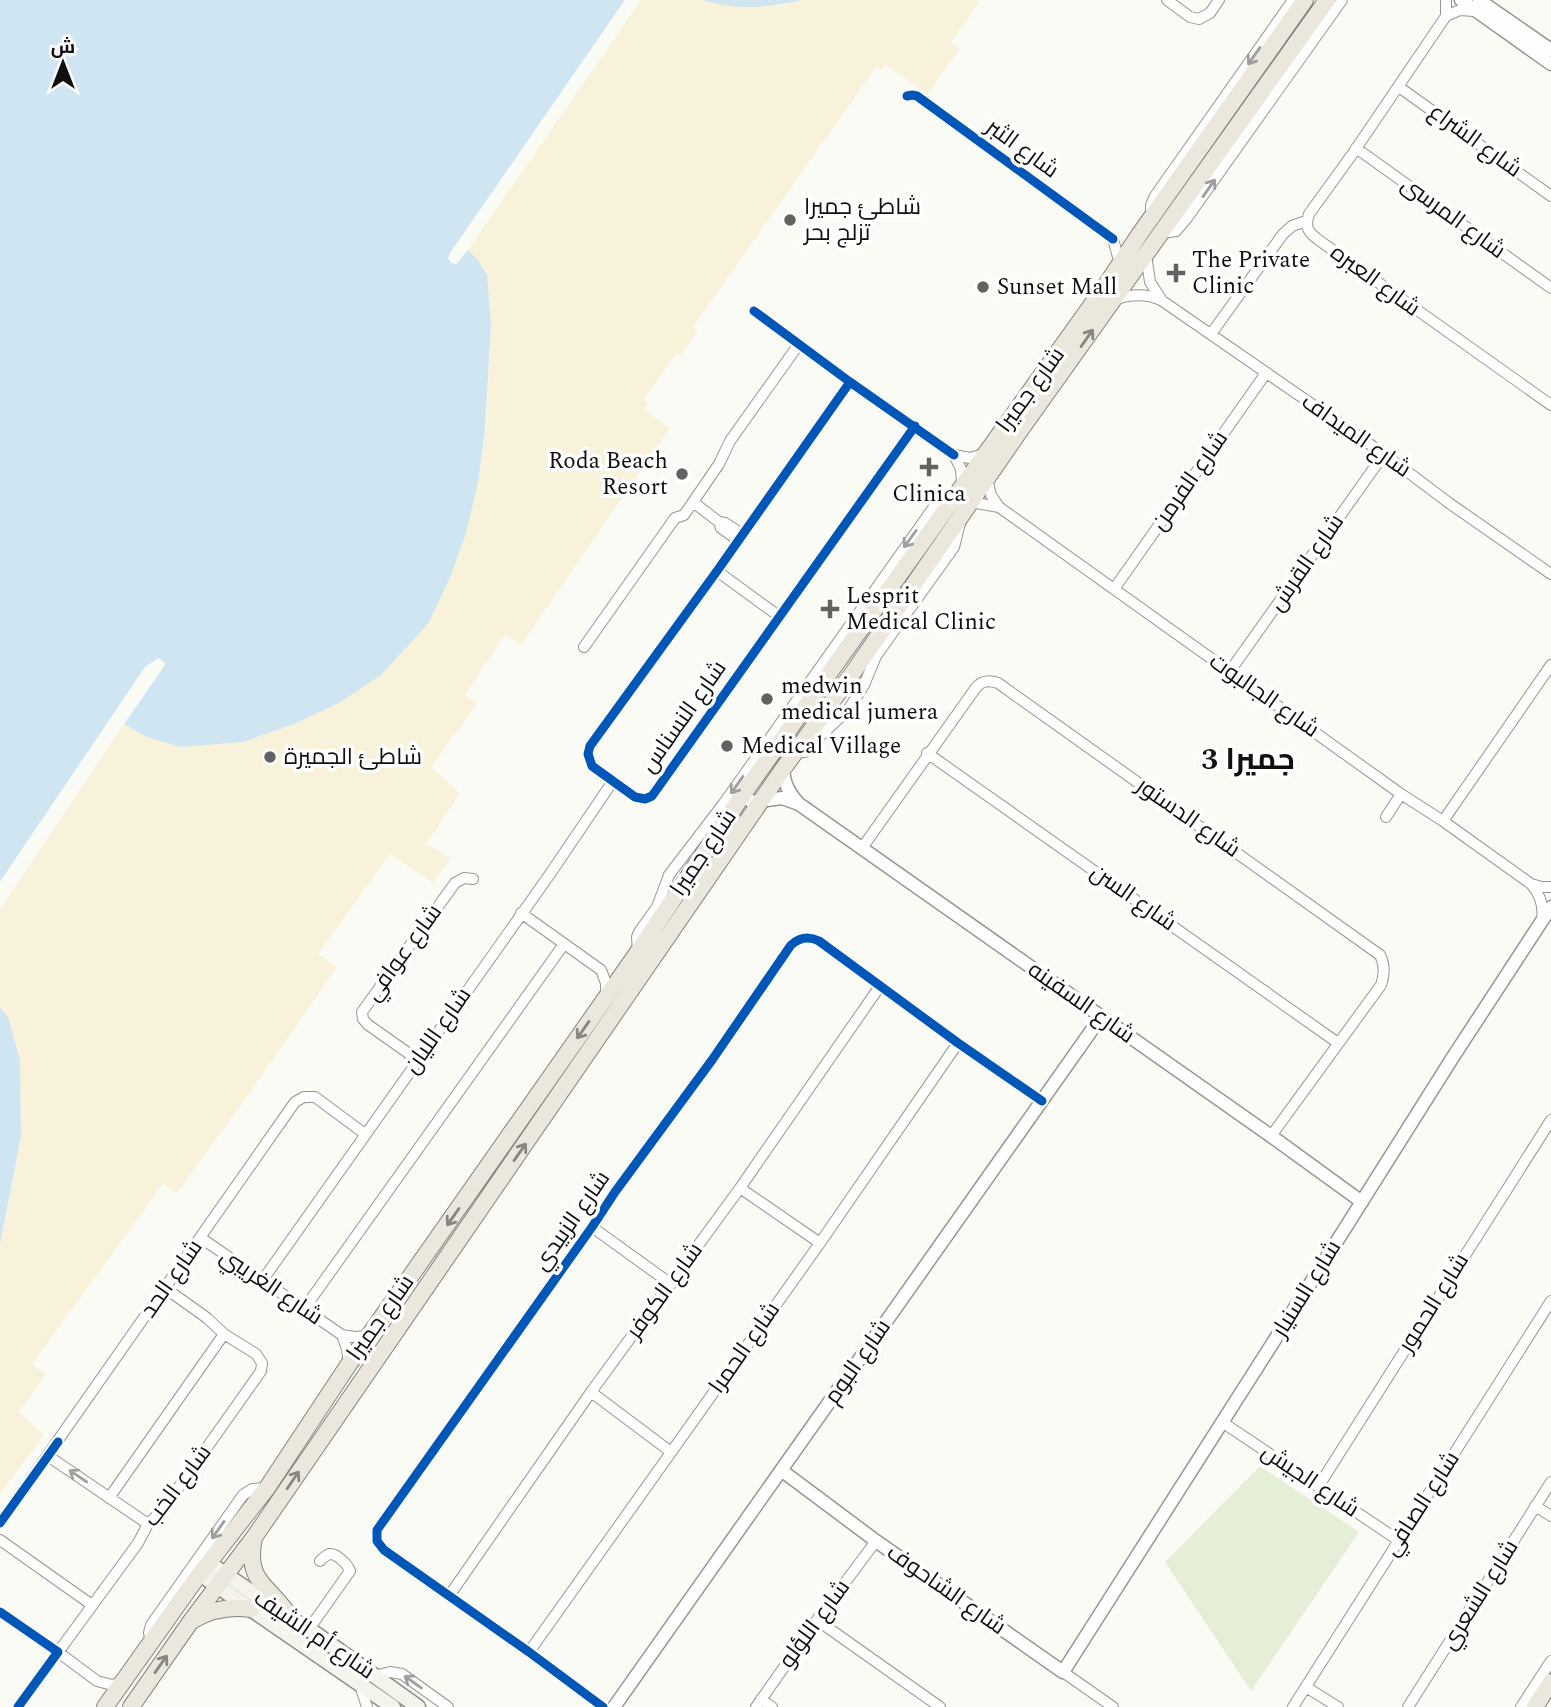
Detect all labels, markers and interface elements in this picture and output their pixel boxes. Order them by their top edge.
north arrow [28,28,98,98]
text: ش [51,33,75,62]
one-way arrow [1247,46,1261,65]
street label: شارع الشراع [1421,95,1529,187]
street label: شارع الثبر [976,109,1066,188]
street label: شارع المرسى [1393,168,1513,268]
one-way arrow [1201,179,1216,198]
place label: شاطئ جميرا تزلج بحر [802,190,921,251]
marker: شاطئ جميرا تزلج بحر [782,212,798,228]
street label: شارع العبره [1322,236,1428,326]
place label: The Private Clinic [1192,243,1310,304]
marker: The Private Clinic [1166,263,1186,283]
place label: Sunset Mall [997,270,1117,305]
marker: Sunset Mall [975,279,991,295]
one-way arrow [1079,329,1094,348]
street label: شارع جميرا [988,340,1074,440]
street label: شارع الميداف [1294,385,1418,487]
street label: شارع الفرمن [1143,424,1237,538]
place label: Roda Beach Resort [548,444,668,505]
marker: Clinica [919,457,939,477]
marker: Roda Beach Resort [674,466,690,482]
place label: Clinica [892,477,966,512]
street label: شارع القرش [1260,507,1354,619]
one-way arrow [903,529,917,548]
place label: Lesprit Medical Clinic [846,579,996,640]
marker: Lesprit Medical Clinic [820,599,840,619]
street label: شارع الجالبوت [1202,645,1326,747]
street label: شارع النسناس [632,653,736,781]
place label: medwin medical jumera [781,669,938,730]
marker: medwin medical jumera [759,691,775,707]
place label: Medical Village [741,729,901,764]
district label: جميرا 3 [1201,737,1295,783]
marker: Medical Village [719,738,735,754]
place label: شاطئ الجميرة [284,740,422,775]
marker: شاطئ الجميرة [262,749,278,765]
street label: شارع الدستور [1127,768,1247,867]
one-way arrow [730,775,744,794]
street label: شارع جميرا [662,802,746,904]
street label: شارع السن [1083,855,1183,941]
street label: شارع عوافي [357,897,451,1009]
street label: شارع السفينه [1020,953,1142,1053]
street label: شارع الليان [395,981,481,1081]
one-way arrow [576,1020,590,1039]
one-way arrow [513,1143,527,1162]
street label: شارع الزبيدي [525,1164,619,1278]
one-way arrow [446,1207,460,1226]
street label: شارع الحد [132,1233,212,1325]
street label: شارع السنيار [1262,1234,1351,1346]
street label: شارع الكوفر [617,1235,712,1348]
street label: شارع الغريبي [212,1240,330,1334]
street label: شارع الحمور [1389,1246,1478,1361]
street label: شارع جميرا [338,1268,424,1368]
street label: شارع الحمرا [700,1295,790,1401]
street label: شارع البوم [816,1312,900,1412]
street label: شارع الجيش [1254,1435,1366,1527]
street label: شارع الخب [135,1437,221,1535]
street label: شارع الصافي [1375,1445,1469,1563]
one-way arrow [69,1469,88,1483]
one-way arrow [286,1470,300,1490]
one-way arrow [211,1520,225,1539]
street label: شارع الشعري [1432,1533,1528,1657]
street label: شارع الشاحوف [879,1536,1013,1644]
street label: شارع اللؤلو [771,1572,859,1676]
street label: شارع أم الشيف [246,1581,382,1689]
one-way arrow [154,1655,168,1674]
one-way arrow [404,1675,423,1689]

